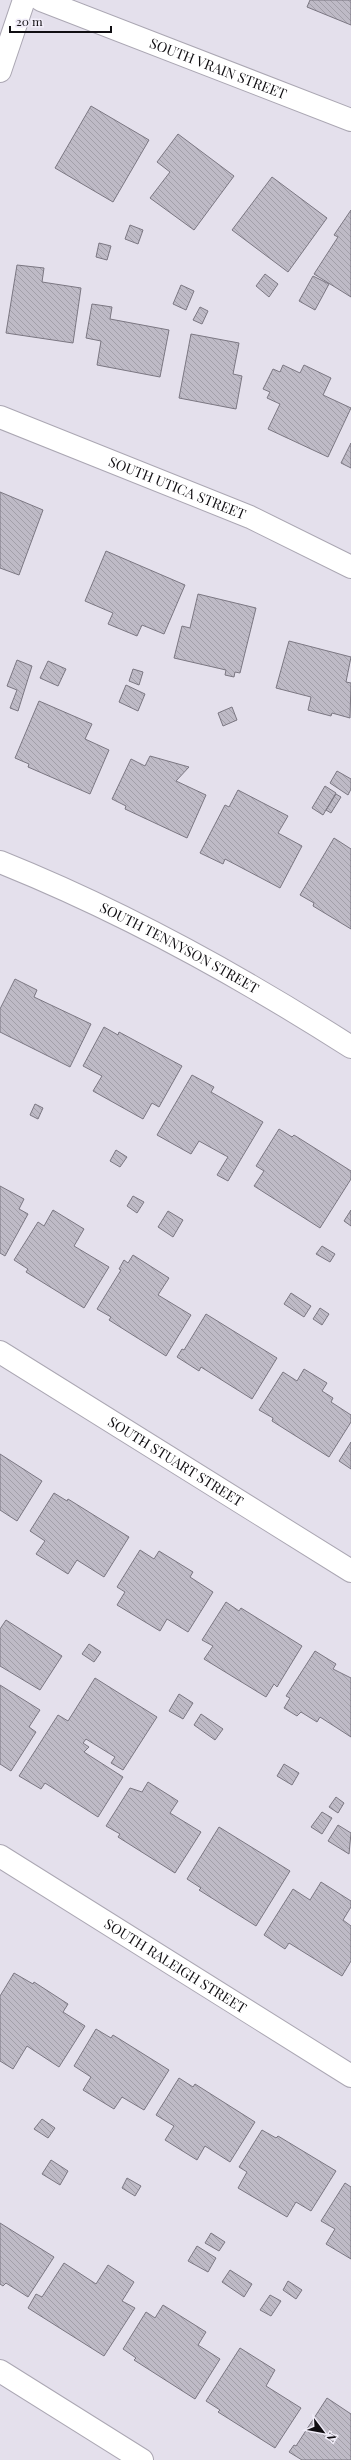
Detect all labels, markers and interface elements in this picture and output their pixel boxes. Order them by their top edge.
scale bar [10,8,111,34]
text: 20 m [16,13,43,29]
street label: SOUTH VRAIN STREET [147,33,290,103]
street label: SOUTH UTICA STREET [106,451,249,524]
street label: SOUTH TENNYSON STREET [97,897,263,998]
street label: SOUTH STUART STREET [105,1412,247,1511]
street label: SOUTH RALEIGH STREET [101,1914,251,2017]
north arrow [303,2412,343,2452]
text: N [323,2430,340,2445]

